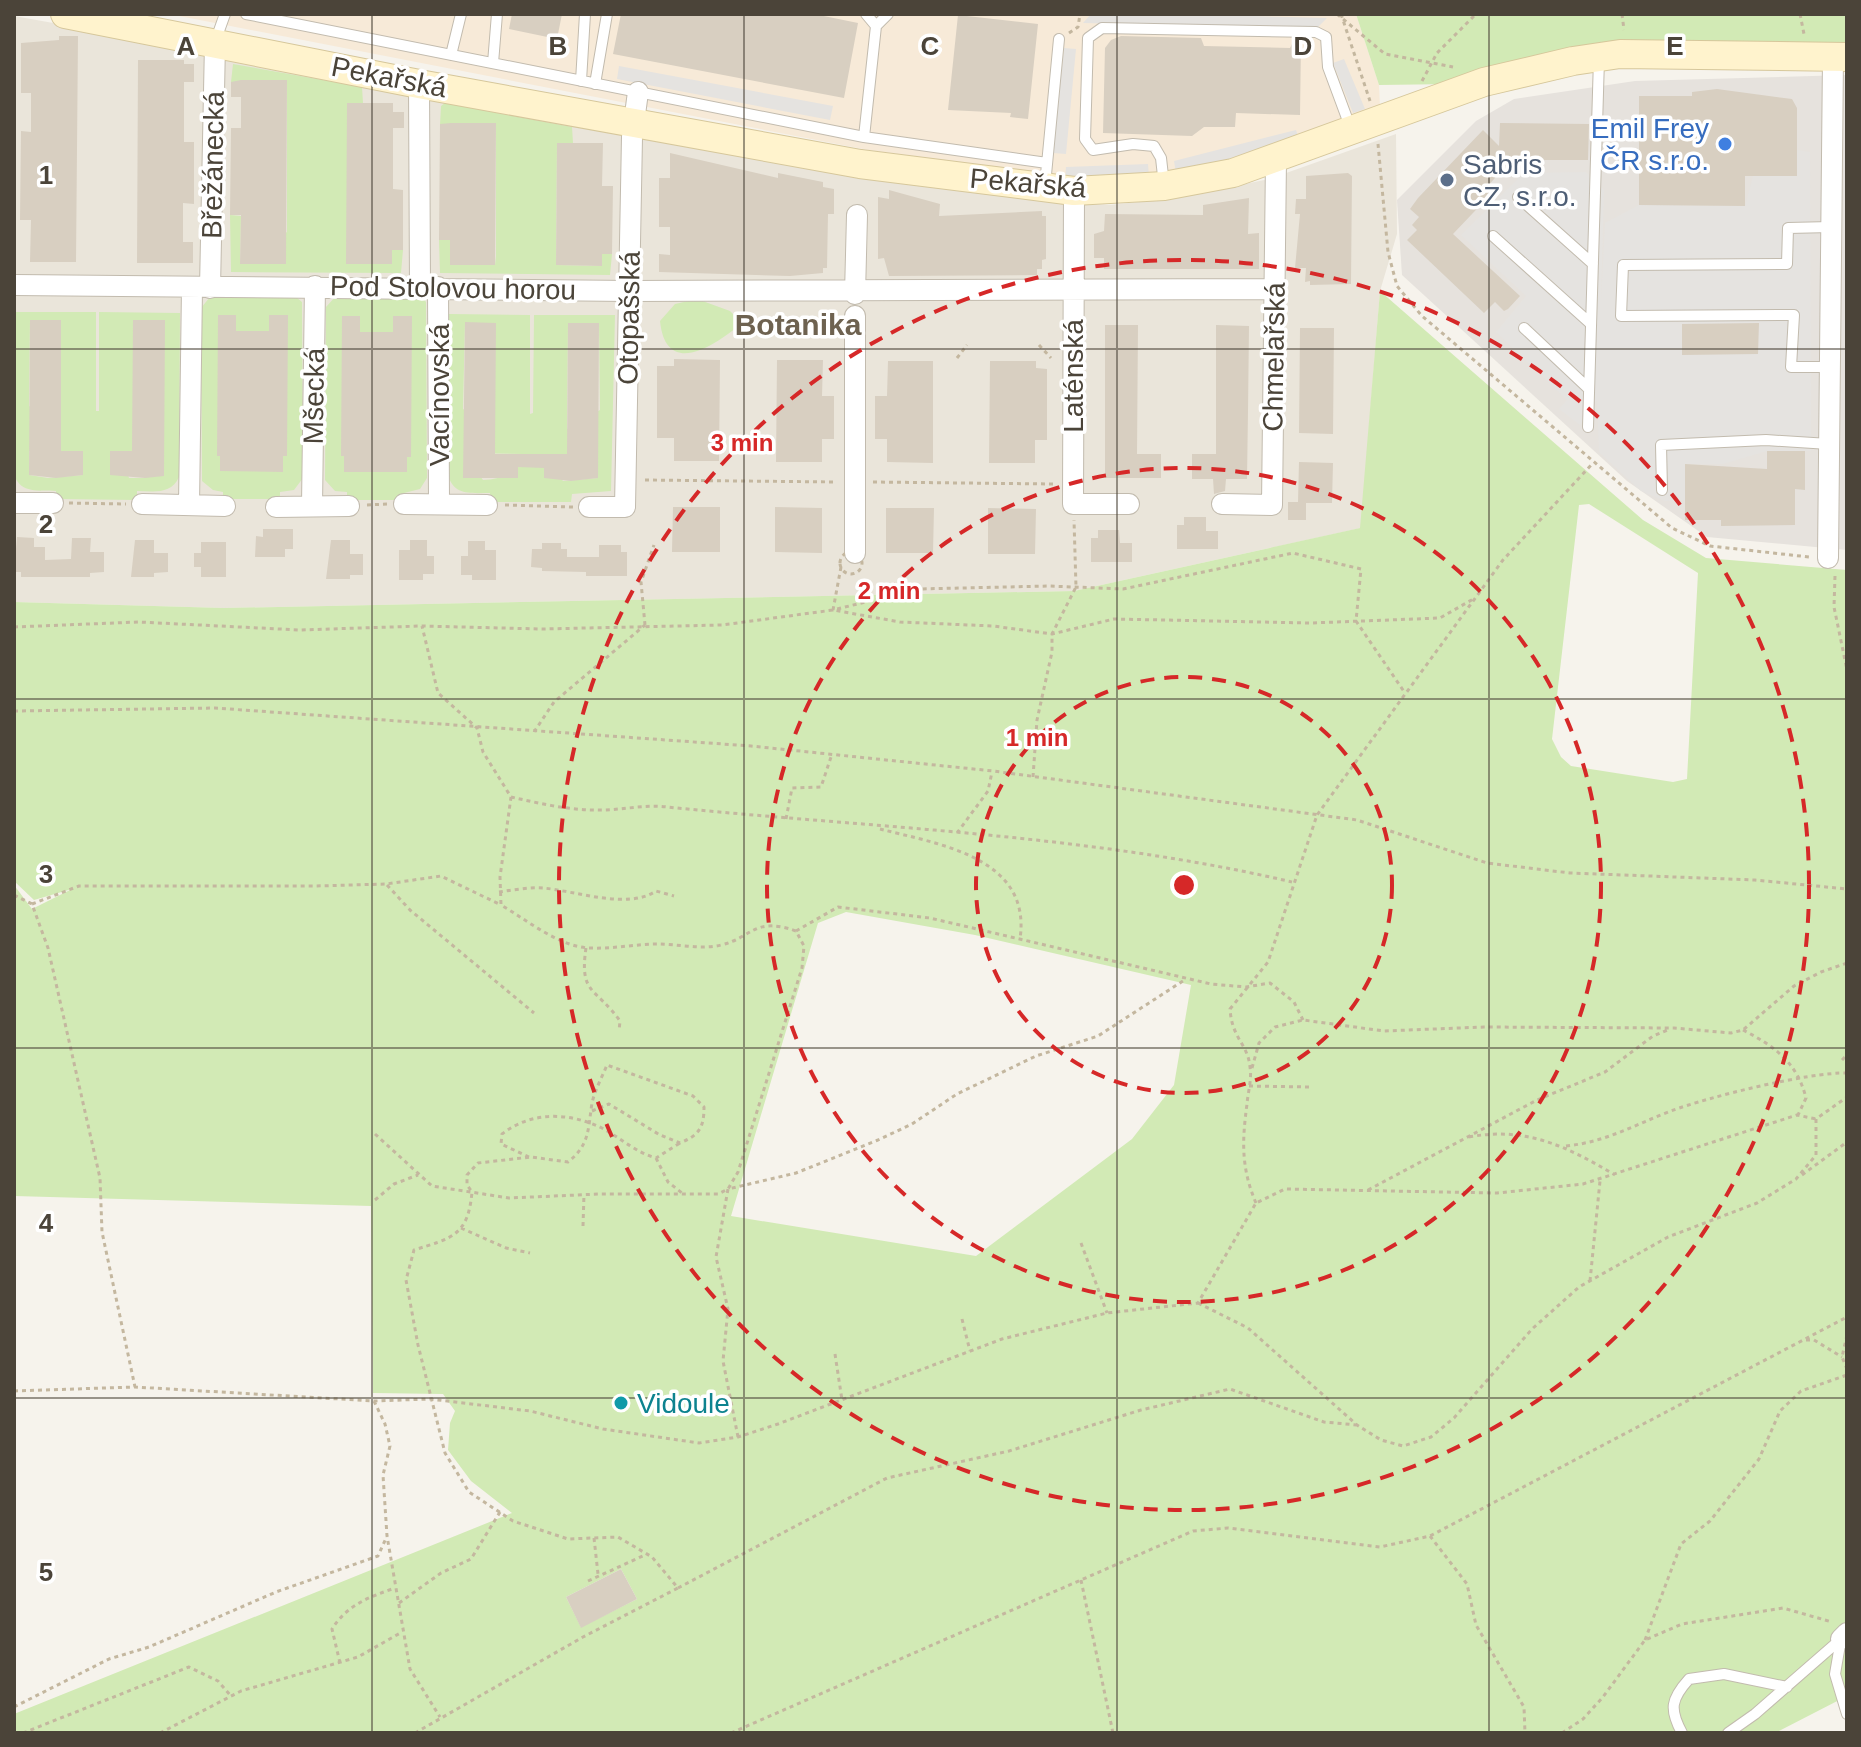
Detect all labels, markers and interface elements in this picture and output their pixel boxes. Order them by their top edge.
text: A [177,31,196,61]
text: B [549,31,567,61]
text: C [921,31,940,61]
text: D [1294,31,1312,61]
text: E [1666,31,1684,61]
street label: Pekařská [329,51,450,103]
street label: Břežánecká [196,90,230,239]
place label: Emil Frey ČR s.r.o. [1591,113,1709,176]
marker: Emil Frey ČR s.r.o. [1716,135,1734,153]
place label: Sabris CZ, s.r.o. [1463,149,1577,212]
text: 1 [39,160,53,190]
street label: Pekařská [969,162,1088,204]
marker: Sabris CZ, s.r.o. [1438,171,1456,189]
street label: Otopašská [612,250,646,385]
street label: Pod Stolovou horou [330,270,576,306]
street label: Chmelařská [1257,282,1291,432]
district label: Botanika [735,308,862,341]
street label: Laténská [1058,319,1089,433]
street label: Vacínovská [424,323,455,466]
street label: Mšecká [298,347,330,444]
text: 3 min [711,429,773,456]
text: 2 [39,509,53,539]
text: 2 min [858,577,920,604]
text: 1 min [1006,724,1068,751]
text: 3 [39,859,53,889]
centre of rings [1170,871,1198,899]
text: 4 [39,1208,54,1238]
place label: Vidoule [637,1388,730,1419]
marker: Vidoule [612,1394,630,1412]
text: 5 [39,1557,53,1587]

